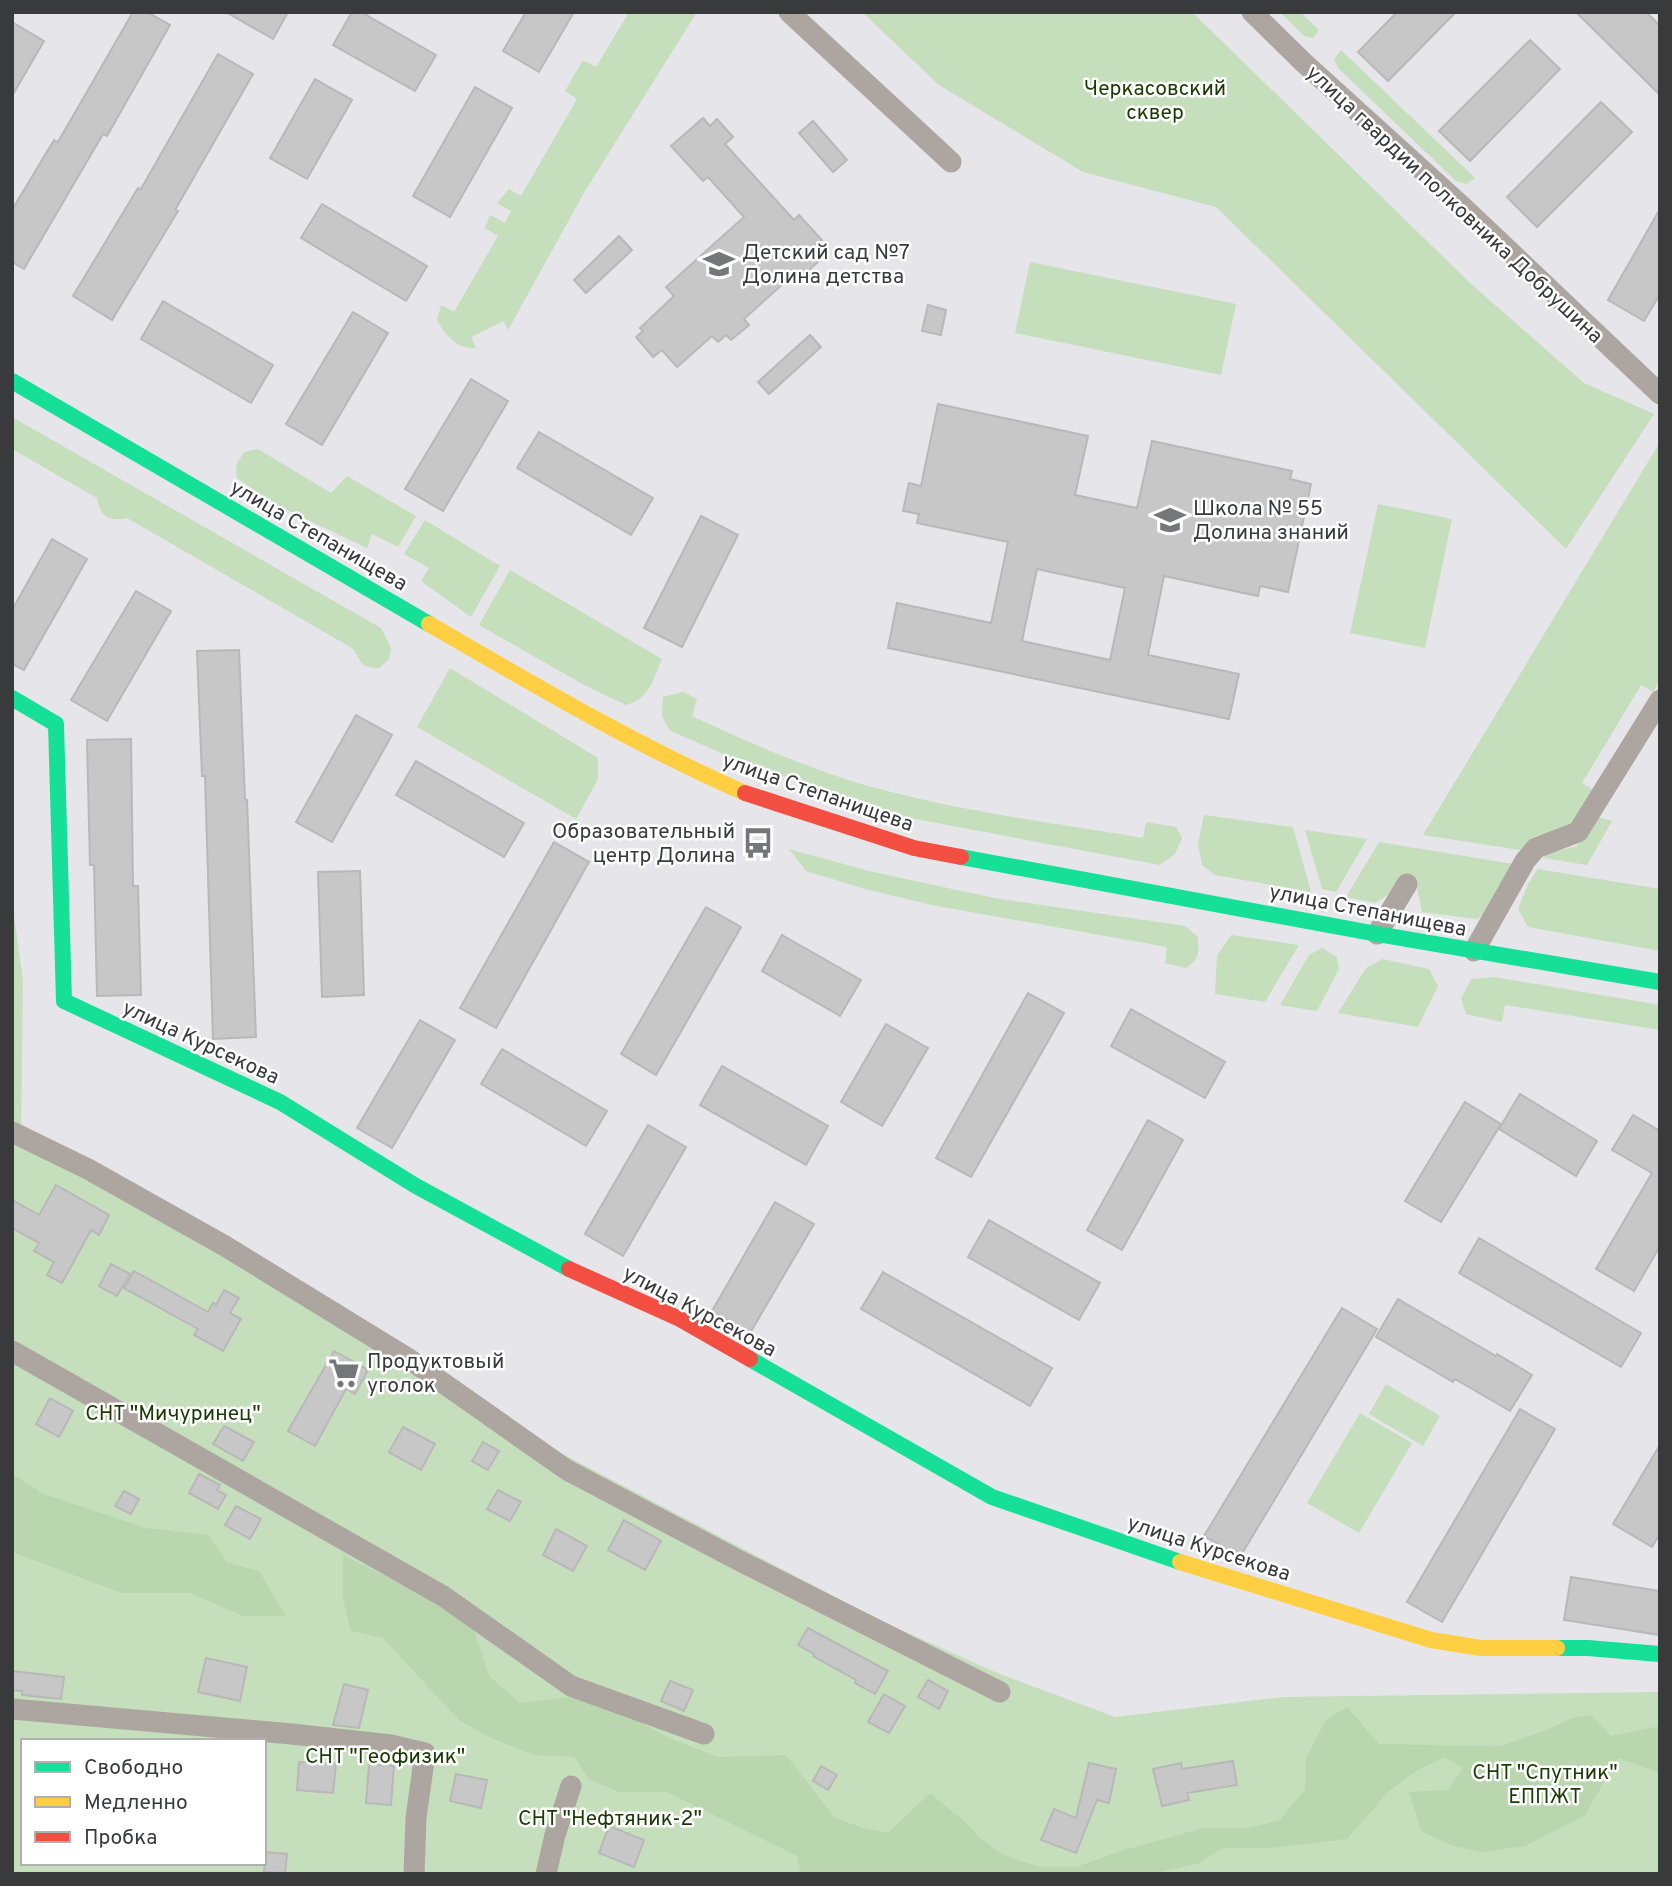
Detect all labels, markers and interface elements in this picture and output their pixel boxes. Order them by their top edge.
street label: улица гвардии полковника Добрушина [1300,60,1608,350]
park label: Черкасовский сквер [1084,76,1226,127]
place label: Детский сад №7 Долина детства [742,240,910,291]
school or university icon: Детский сад №7 Долина детства [702,247,736,281]
street label: улица Степанищева [225,474,412,598]
place label: Школа № 55 Долина знаний [1193,496,1349,547]
school or university icon: Школа № 55 Долина знаний [1153,503,1187,537]
street label: улица Степанищева [718,748,917,839]
place label: Образовательный центр Долина [552,819,735,870]
bus stop icon: Образовательный центр Долина [741,826,775,860]
street label: улица Степанищева [1267,879,1469,944]
street label: улица Курсекова [118,995,283,1092]
street label: улица Курсекова [618,1260,781,1364]
place label: Продуктовый уголок [367,1349,504,1400]
supermarket icon: Продуктовый уголок [327,1356,361,1390]
park label: СНТ "Мичуринец" [85,1401,261,1428]
street label: улица Курсекова [1123,1510,1294,1589]
legend [21,1739,266,1865]
park label: СНТ "Геофизик" [305,1744,465,1771]
text: Свободно [84,1755,183,1782]
park label: СНТ "Спутник" ЕППЖТ [1472,1760,1618,1811]
text: Медленно [84,1790,188,1817]
park label: СНТ "Нефтяник-2" [518,1806,702,1833]
text: Пробка [84,1825,157,1852]

